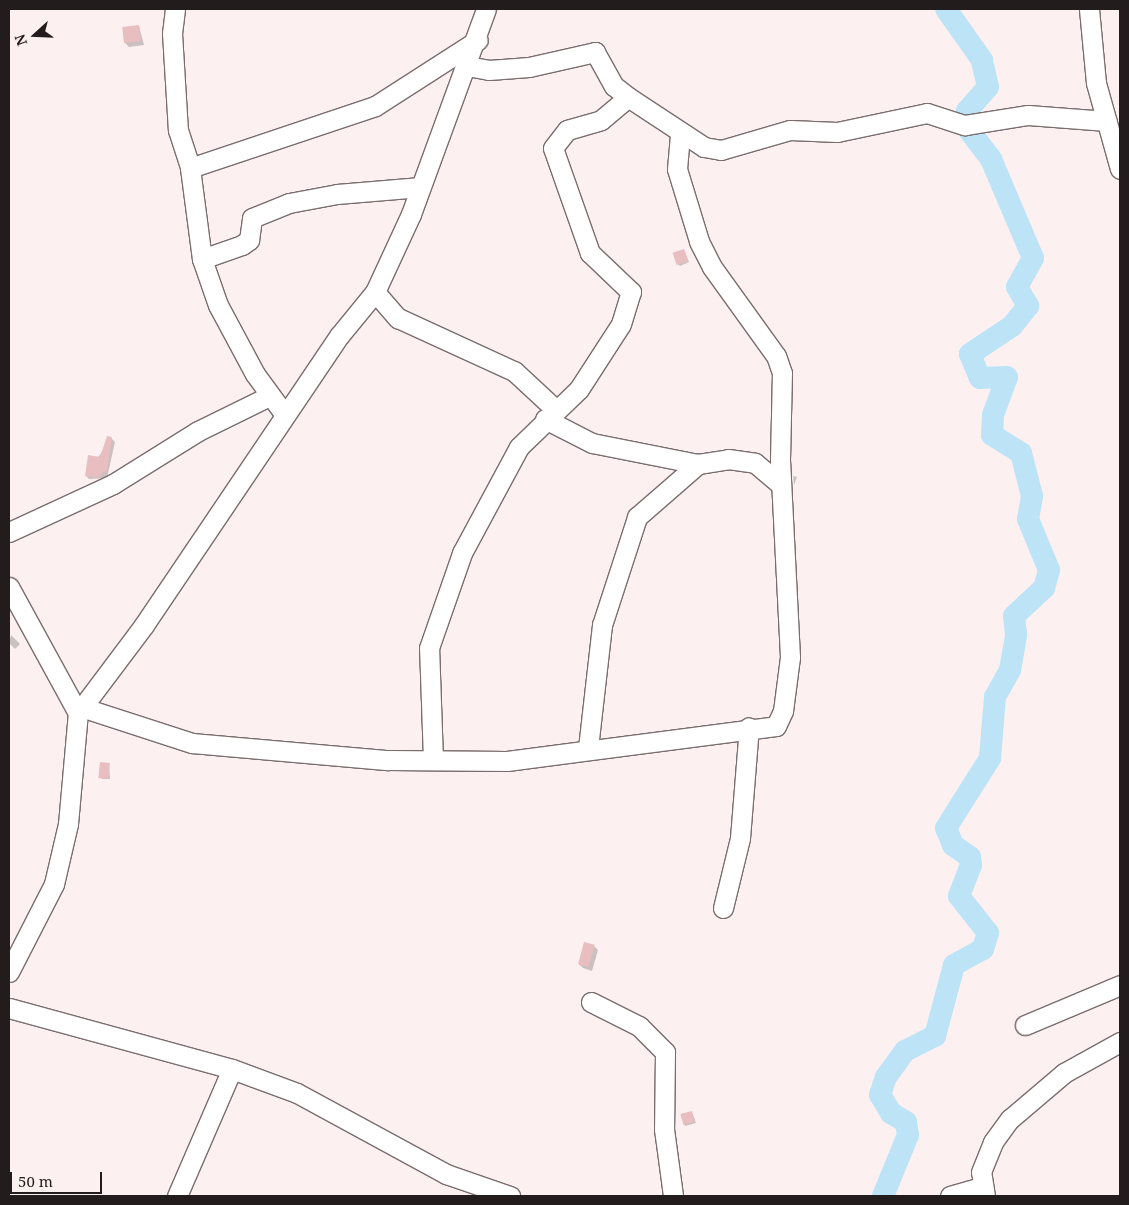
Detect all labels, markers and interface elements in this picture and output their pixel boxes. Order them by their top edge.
north arrow [10,10,60,60]
text: N [10,32,31,49]
scale bar [12,1162,105,1194]
text: 50 m [18,1171,53,1191]

